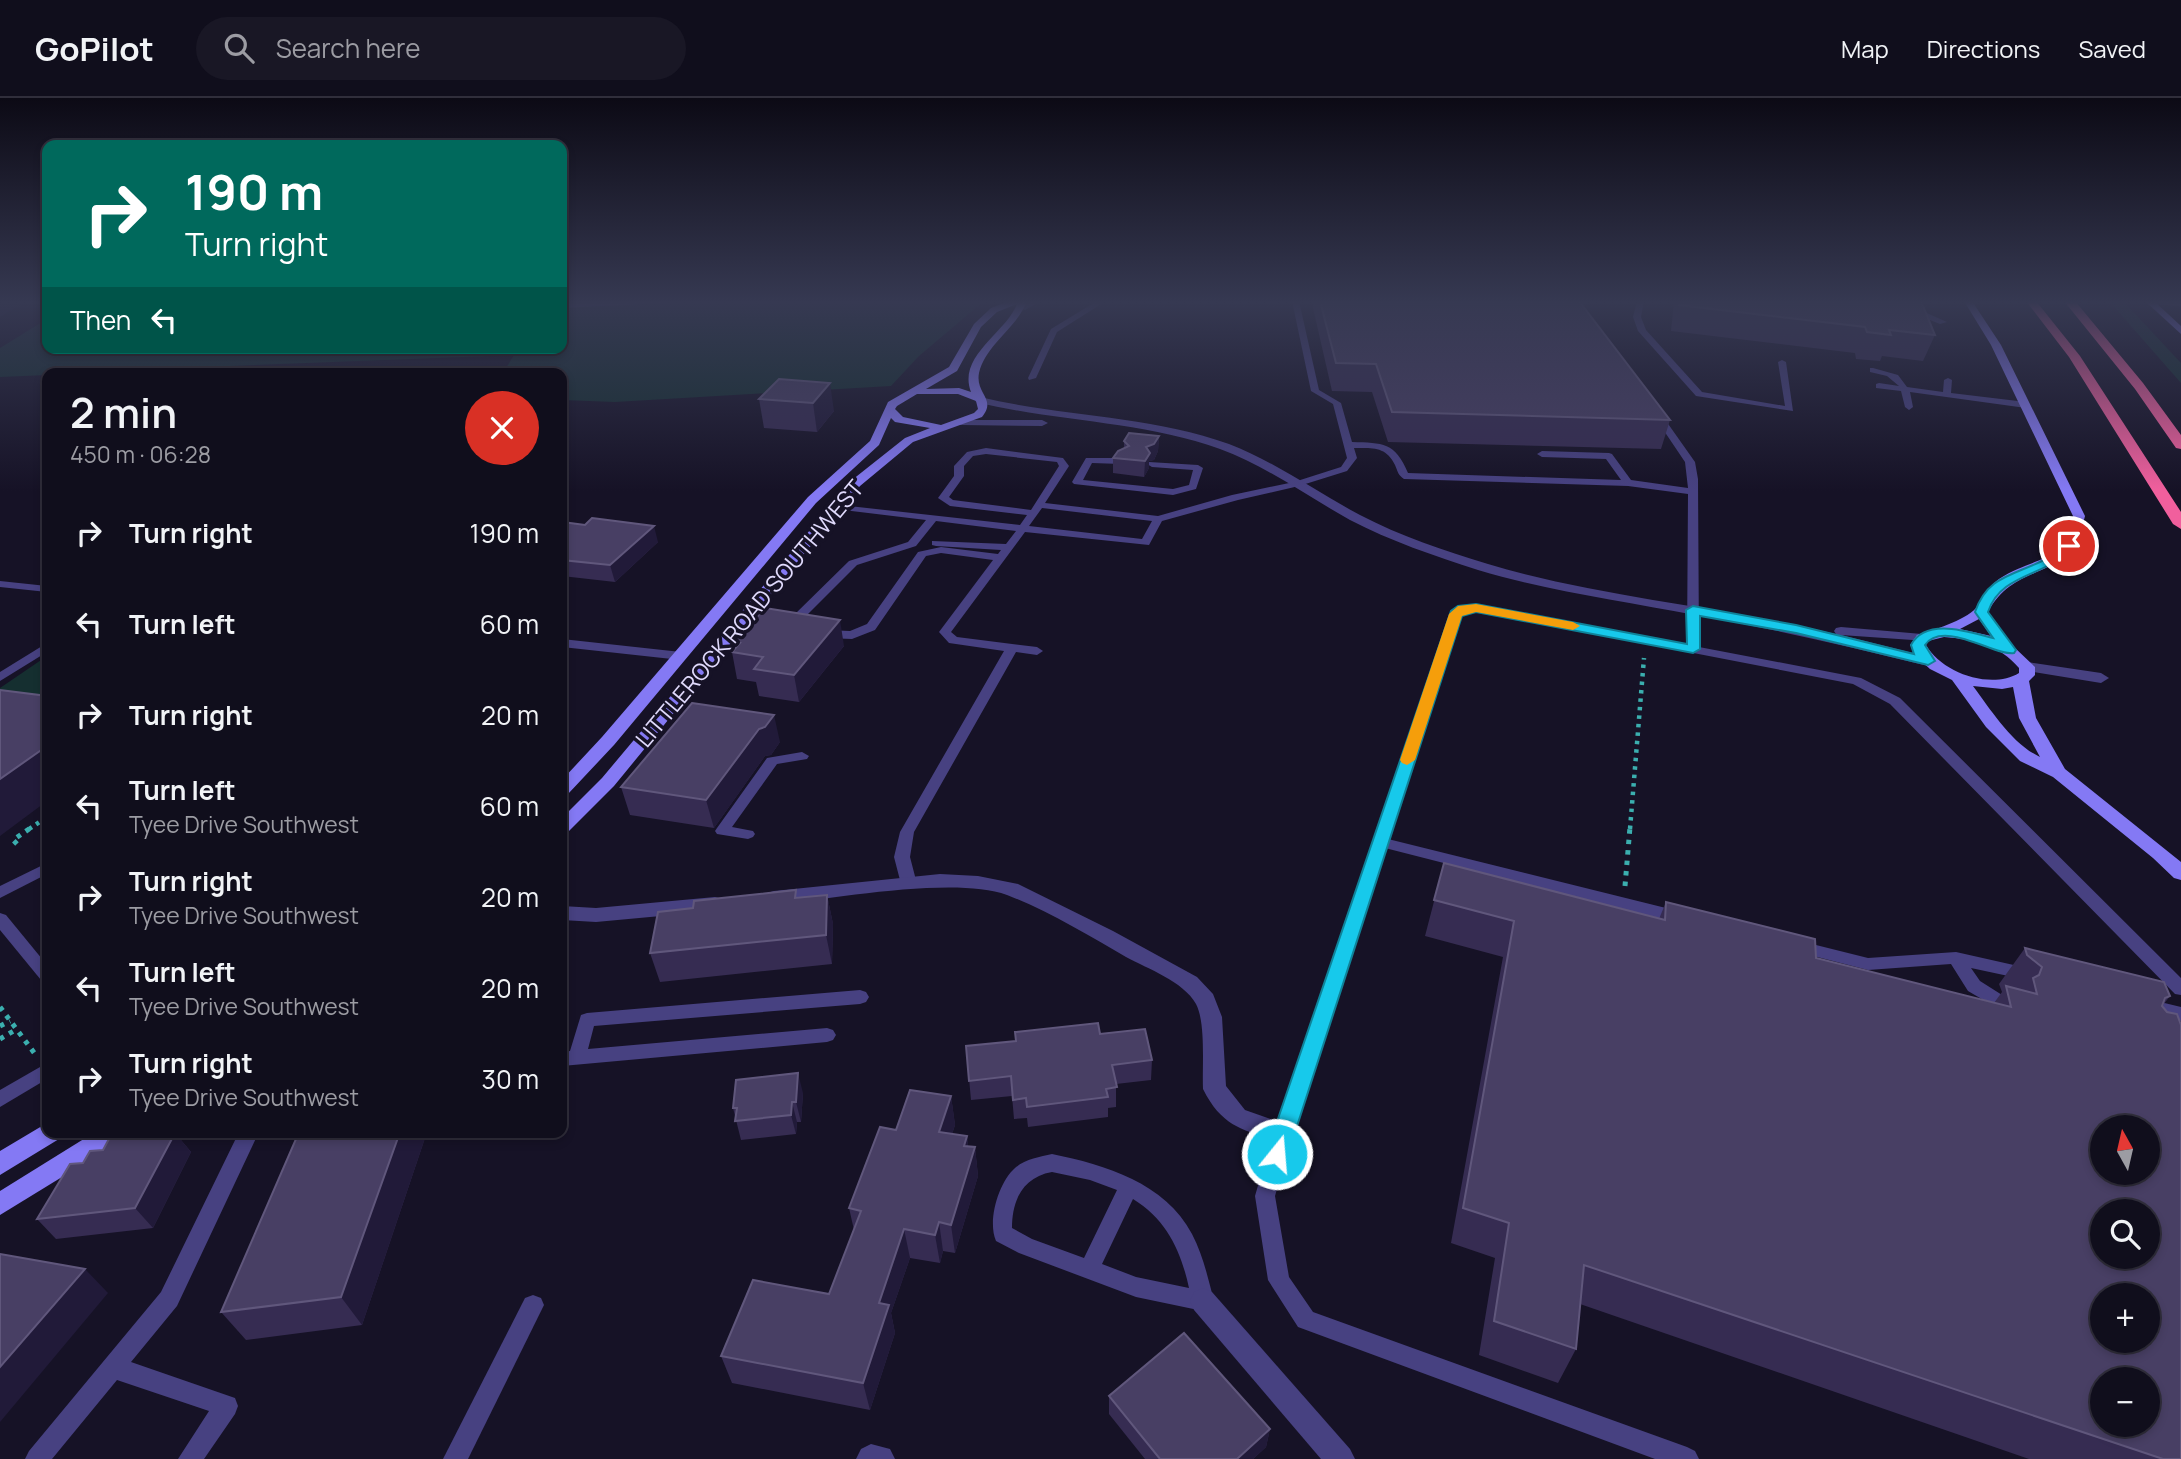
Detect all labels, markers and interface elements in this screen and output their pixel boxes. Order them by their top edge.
search box [196,17,686,80]
text: GoPilot [35,26,154,71]
icon: search [220,29,258,67]
text: Search here [276,30,420,66]
text: Map [1841,32,1889,65]
text: Directions [1927,32,2040,65]
text: Saved [2078,32,2146,65]
text: 190 m [185,158,323,225]
icon: right [70,168,161,259]
text: Turn right [185,222,328,266]
icon: left [145,301,183,339]
text: Then [70,302,131,338]
text: 2 min [70,383,177,441]
button: close [465,391,539,465]
text: 450 m · 06:28 [70,438,211,470]
street label: LITTLEROCK ROAD SOUTHWEST [628,472,871,753]
icon: right [70,514,108,552]
text: Turn right [129,515,253,551]
text: 190 m [470,515,539,551]
pin [2039,516,2099,576]
icon: arrive [2050,527,2088,565]
icon: left [70,605,108,643]
text: Turn left [129,606,236,642]
text: 60 m [480,606,539,642]
icon: right [70,696,108,734]
text: Turn right [129,697,253,733]
text: 20 m [481,697,539,733]
text: Turn left [129,772,236,808]
icon: left [70,787,108,825]
text: 60 m [480,788,539,824]
text: Tyee Drive Southwest [129,808,359,840]
text: Turn right [129,863,253,899]
icon: right [70,878,108,916]
text: 20 m [481,879,539,915]
text: Tyee Drive Southwest [129,899,359,931]
text: Turn left [129,954,236,990]
icon: left [70,969,108,1007]
text: 20 m [481,970,539,1006]
text: Tyee Drive Southwest [129,990,359,1022]
text: Turn right [129,1045,253,1081]
icon: right [70,1060,108,1098]
text: 30 m [482,1061,539,1097]
text: Tyee Drive Southwest [129,1081,359,1113]
north arrow [2090,1115,2160,1185]
map controls [2090,1115,2160,1437]
position arrow [1240,1117,1314,1191]
button: search [2090,1199,2160,1269]
button: + [2090,1283,2160,1353]
button: − [2090,1367,2160,1437]

